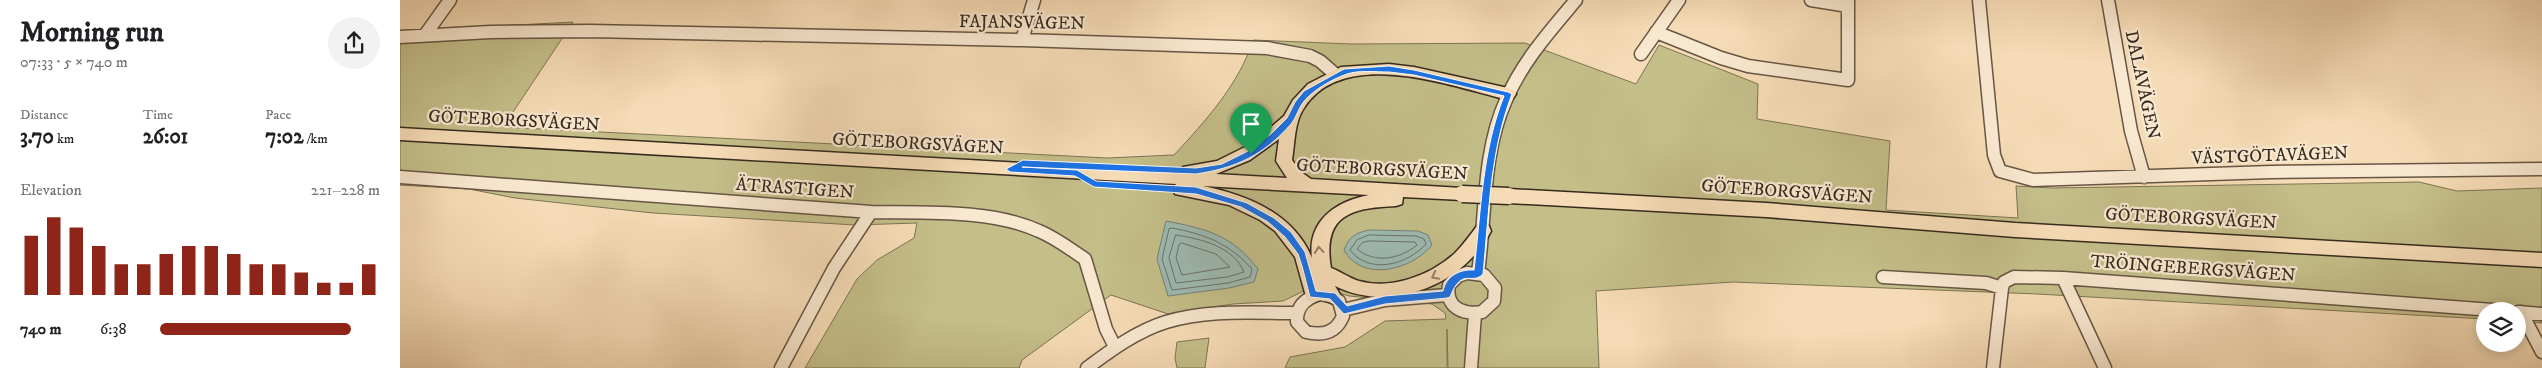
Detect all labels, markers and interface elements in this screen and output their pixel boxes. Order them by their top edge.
street label: FAJANSVÄGEN [959,11,1086,35]
text: Morning run [20,15,164,50]
button: share [328,17,380,69]
street label: DALAVÄGEN [2120,28,2164,142]
text: 07:33 · 5 × 740 m [20,52,128,72]
pin [1230,103,1272,154]
text: Distance [20,106,68,124]
text: Time [143,106,173,124]
text: Pace [265,106,291,124]
street label: GÖTEBORGSVÄGEN [428,106,600,136]
icon: arrive [1237,110,1265,138]
text: 3.70 [20,124,54,150]
text: 26:01 [143,124,188,150]
text: 7:02 [265,124,303,150]
street label: GÖTEBORGSVÄGEN [832,129,1004,159]
text: km [54,130,74,148]
text: /km [303,130,328,148]
street label: VÄSTGÖTAVÄGEN [2190,142,2349,170]
street label: GÖTEBORGSVÄGEN [1296,155,1468,185]
street label: ÄTRASTIGEN [735,174,855,204]
street label: GÖTEBORGSVÄGEN [1701,175,1874,209]
text: Elevation [20,180,82,200]
text: 221–228 m [311,180,380,200]
street label: GÖTEBORGSVÄGEN [2105,204,2277,234]
one-way arrow [1314,245,1325,253]
street label: TRÖINGEBERGSVÄGEN [2090,251,2296,287]
one-way arrow [1431,270,1440,280]
map controls [2476,302,2526,352]
button: layers [2476,302,2526,352]
text: 740 m [20,319,61,339]
text: 6:38 [100,319,126,339]

